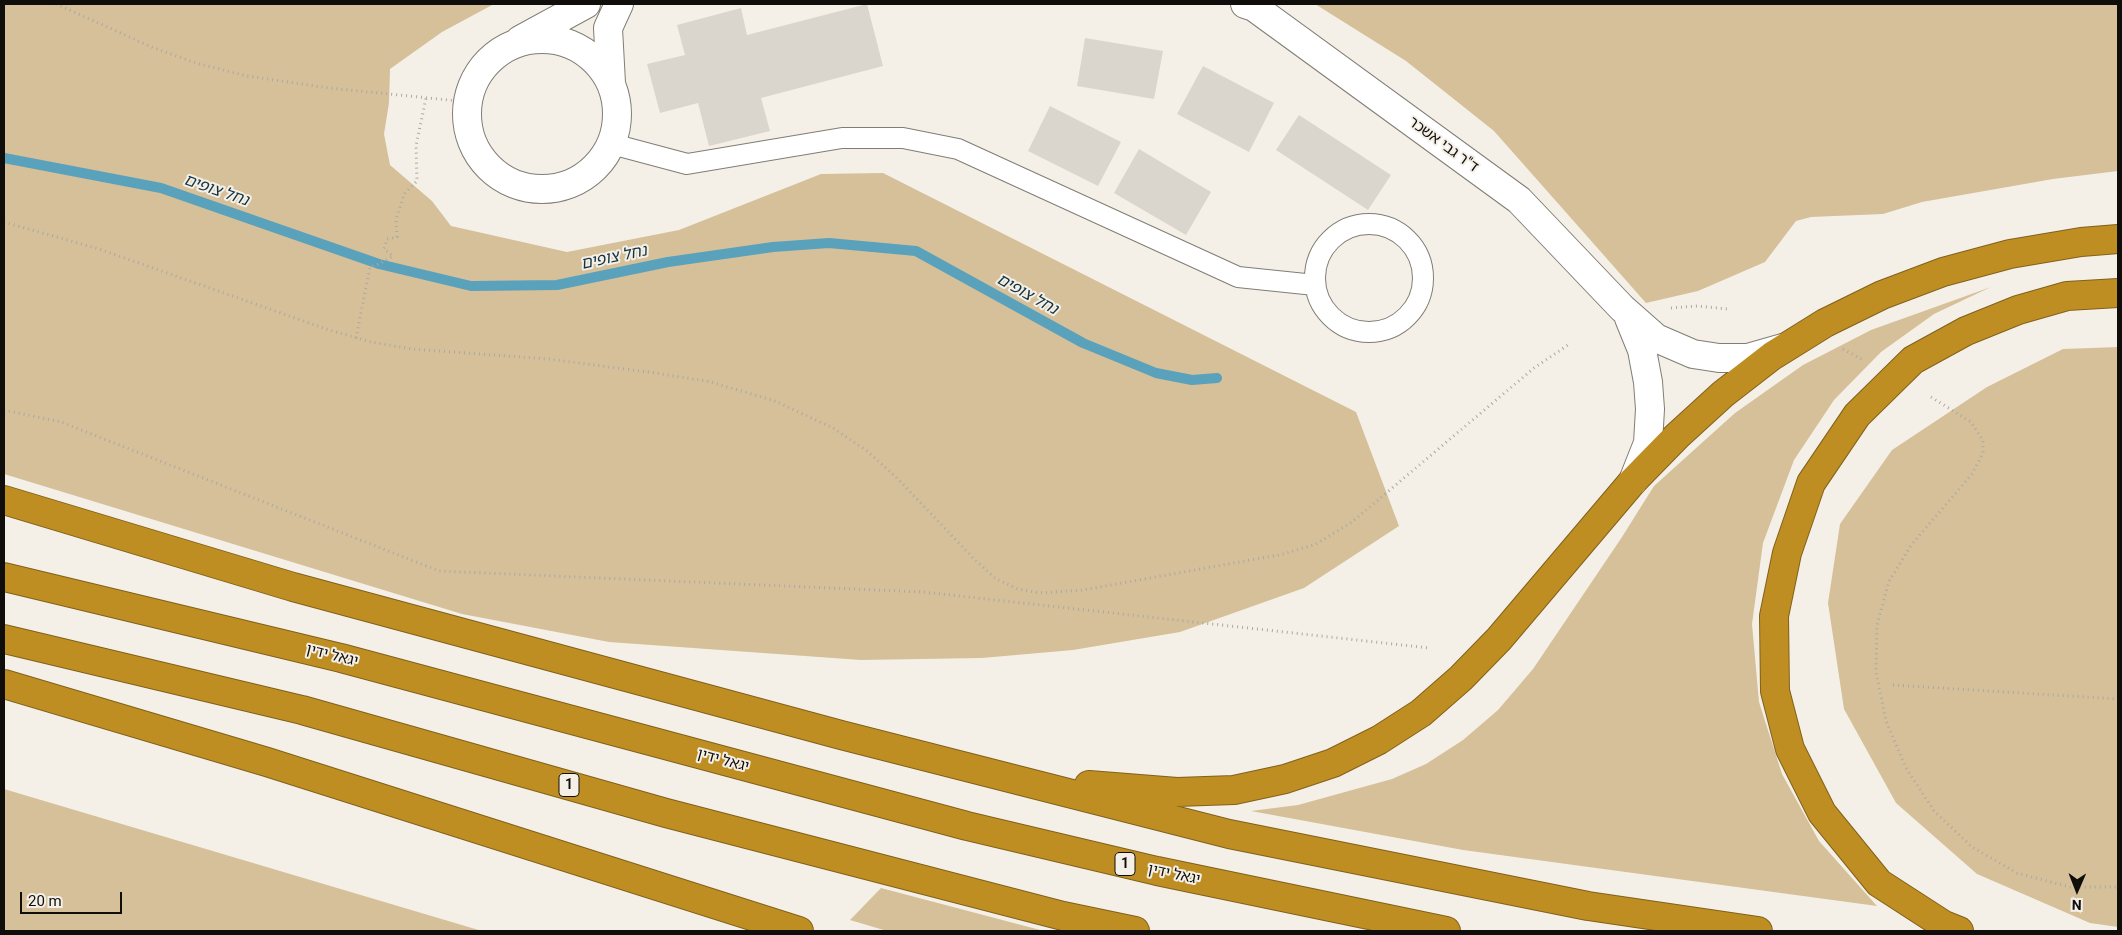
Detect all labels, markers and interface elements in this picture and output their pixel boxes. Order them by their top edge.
street label: ד"ר גבי אשכר [1404,114,1482,176]
water label: נחל צופים [181,171,251,211]
water label: נחל צופים [579,242,649,274]
water label: נחל צופים [993,270,1061,320]
street label: יגאל ידין [304,641,360,671]
street label: יגאל ידין [695,745,751,777]
road number: 1 [559,774,579,796]
road number: 1 [1115,852,1135,876]
street label: יגאל ידין [1146,861,1202,889]
north arrow [2052,865,2102,915]
scale bar [22,882,125,914]
text: 20 m [28,892,62,910]
text: N [2072,897,2082,913]

